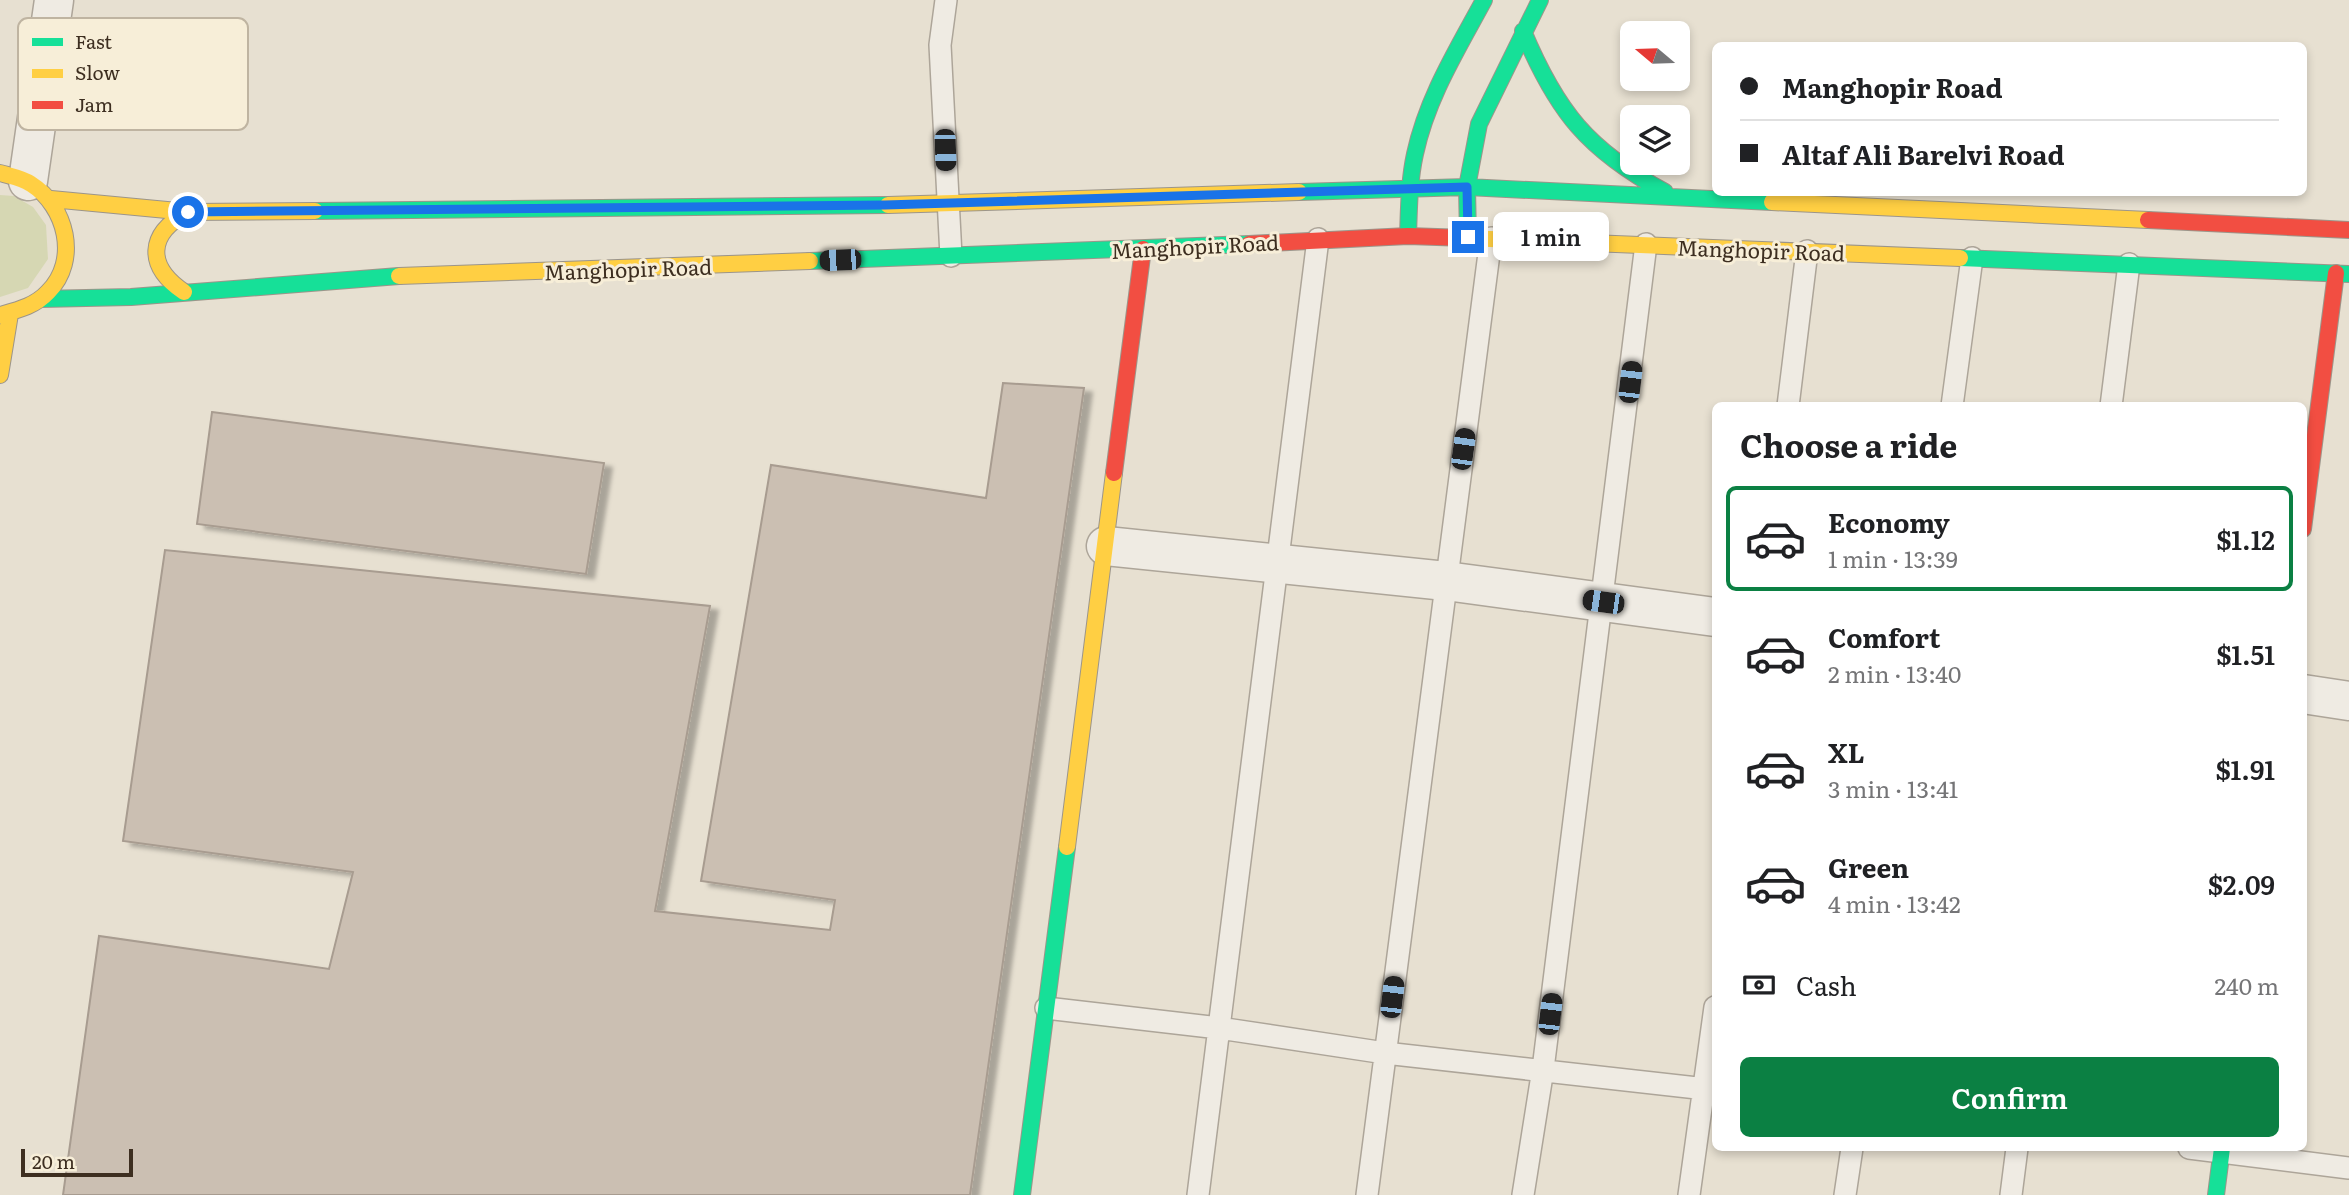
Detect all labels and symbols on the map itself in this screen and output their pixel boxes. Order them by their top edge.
legend [18,18,248,130]
north arrow [1620,21,1690,91]
text: Fast [75,27,112,55]
text: Slow [75,58,120,86]
text: Jam [75,90,113,118]
car [934,129,957,171]
route start [172,196,204,228]
callout: 1 min [1492,212,1608,262]
route end [1452,221,1484,253]
street label: Manghopir Road [1110,225,1280,265]
street label: Manghopir Road [1676,231,1846,267]
car [819,249,862,271]
street label: Manghopir Road [543,250,713,286]
car [1618,360,1643,404]
car [1450,427,1477,471]
car [1581,589,1626,615]
car [1380,975,1405,1019]
car [1538,992,1563,1036]
scale bar [21,1146,133,1178]

